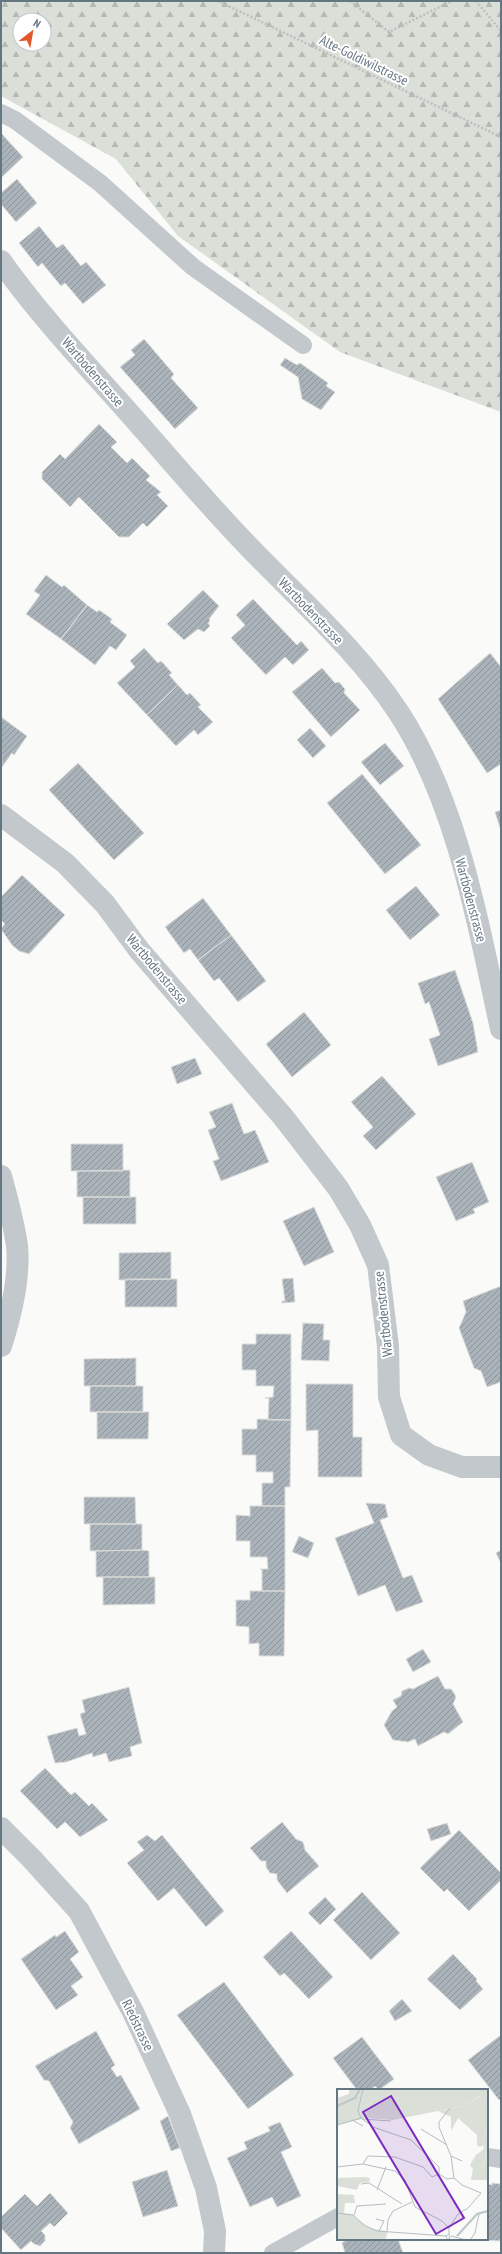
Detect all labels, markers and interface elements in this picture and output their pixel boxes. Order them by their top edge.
north arrow [12,12,52,52]
text: N [31,16,43,31]
street label: Alte-Goldiwilstrasse [317,31,412,89]
street label: Wartbodenstrasse [58,334,128,410]
street label: Wartbodenstrasse [275,574,347,648]
street label: Wartbodenstrasse [451,856,491,944]
street label: Wartbodenstrasse [122,930,192,1008]
street label: Wartbodenstrasse [370,1270,396,1358]
street label: Riedstrasse [118,1996,158,2054]
inset map [337,2089,488,2240]

